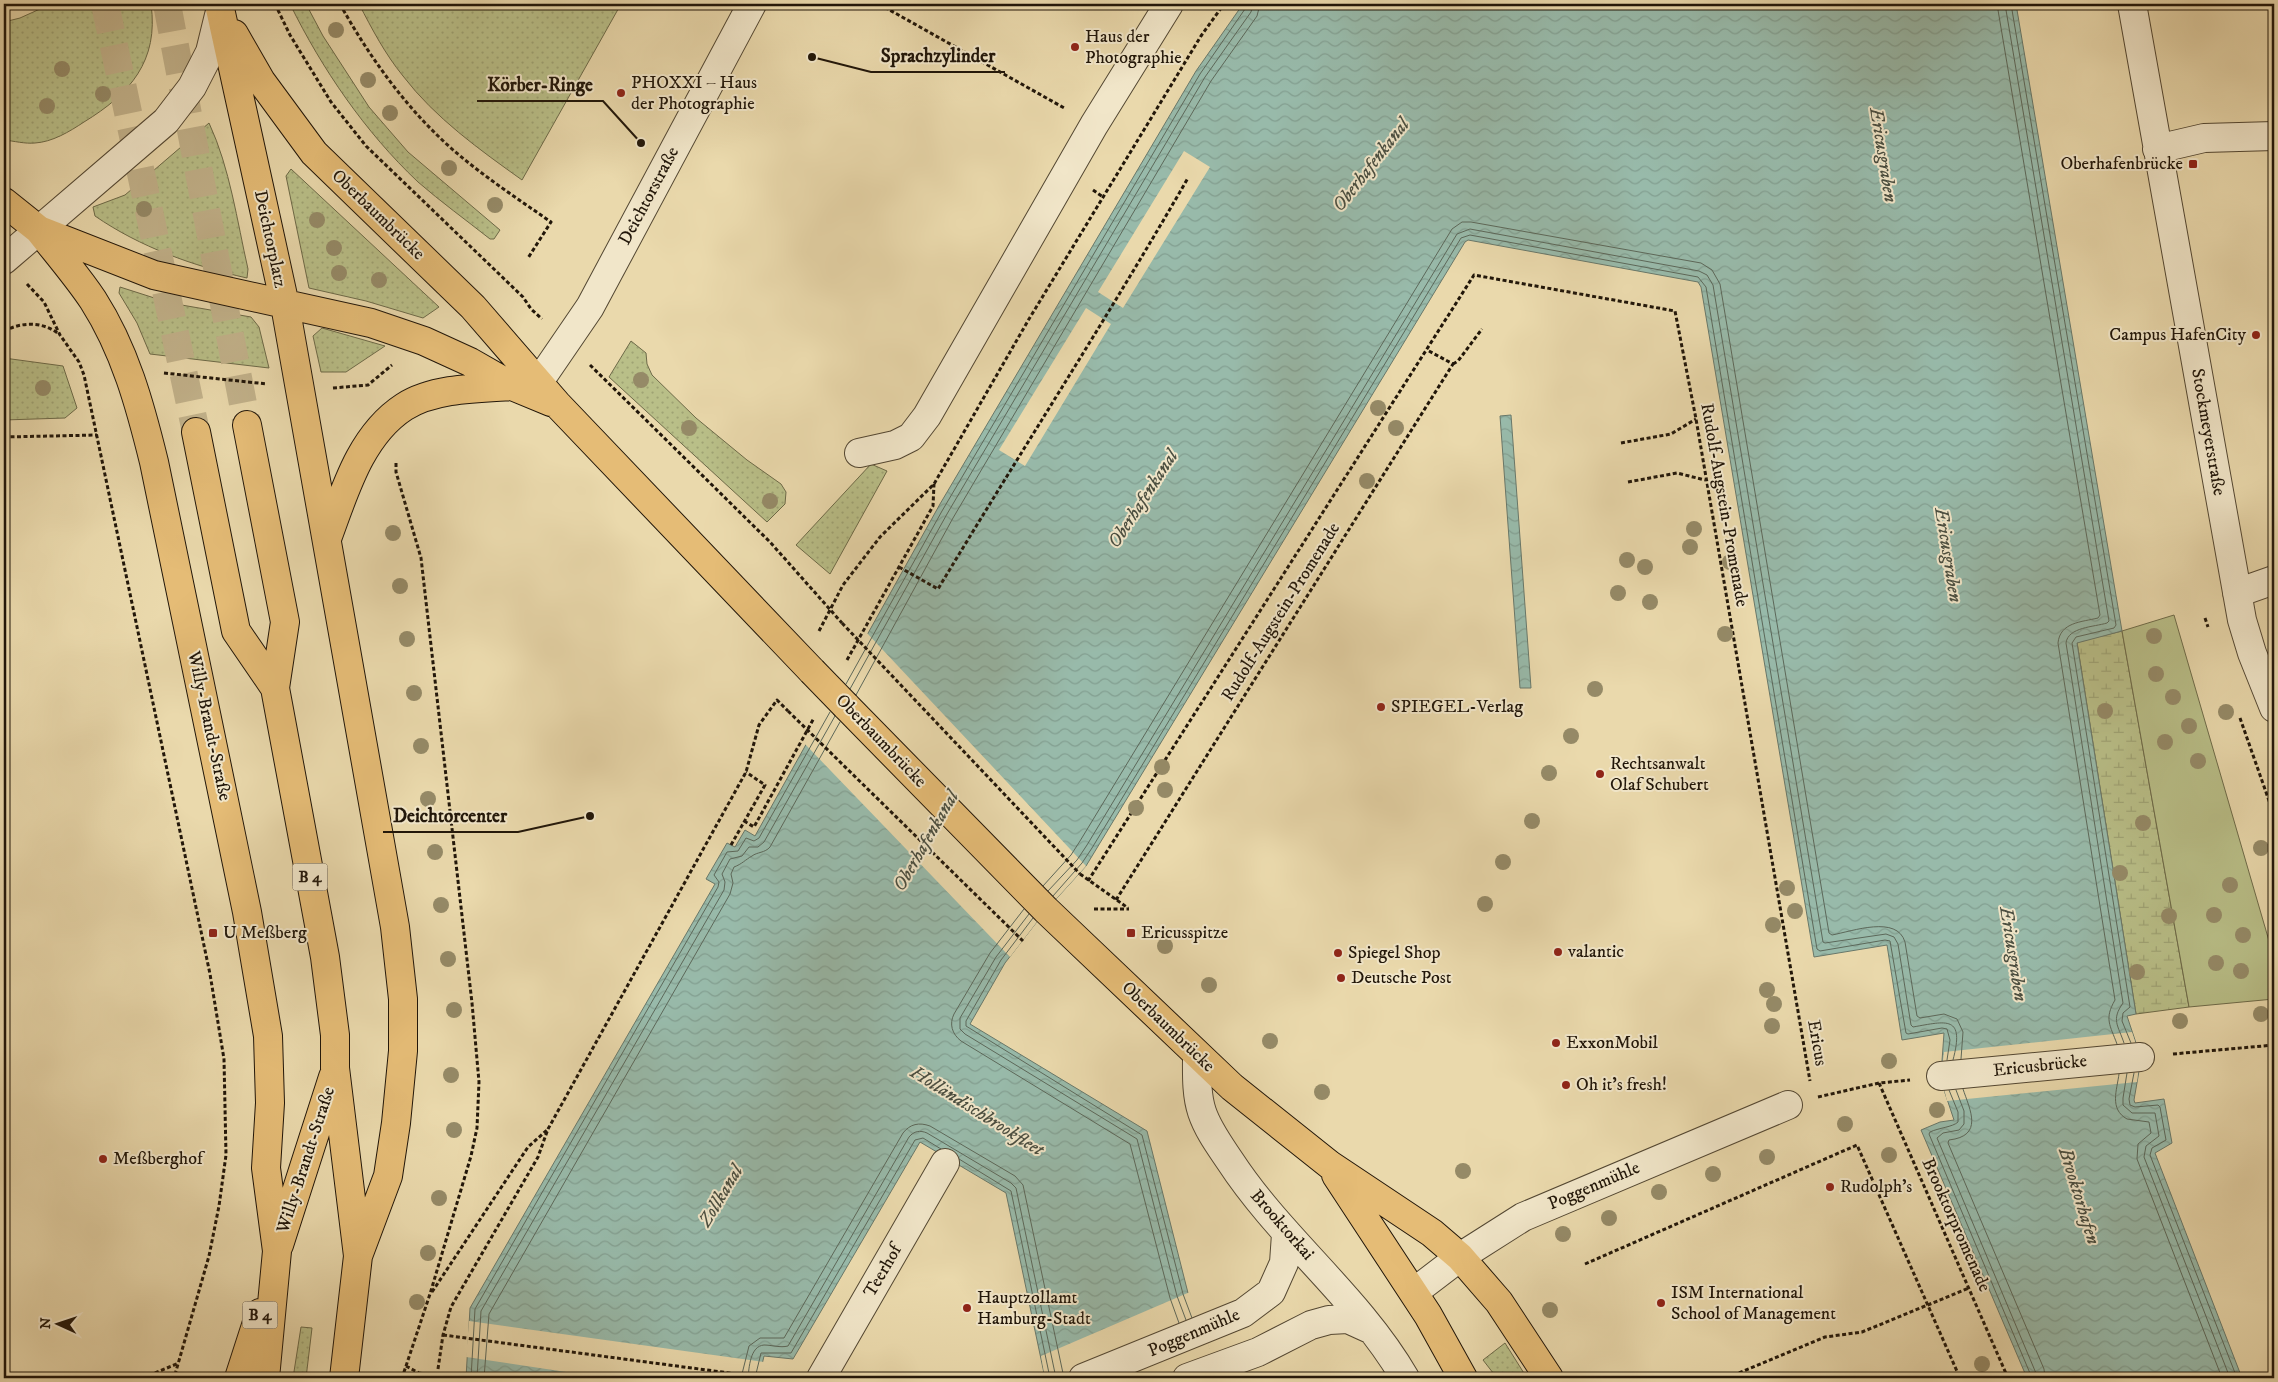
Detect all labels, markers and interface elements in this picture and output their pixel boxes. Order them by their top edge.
place label: Haus der Photographie [1085,26,1182,69]
callout: Sprachzylinder [871,38,1005,72]
marker: Haus der Photographie [1069,41,1081,53]
text: Sprachzylinder [881,45,996,68]
callout: Körber-Ringe [477,67,603,101]
place label: PHOXXI – Haus der Photographie [631,72,757,115]
text: Körber-Ringe [487,74,593,97]
marker: PHOXXI – Haus der Photographie [615,87,627,99]
water label: Ericusgraben [1864,105,1902,204]
water label: Oberhafenkanal [1327,112,1416,216]
street label: Deichtorstraße [614,143,684,249]
place label: Oberhafenbrücke [2060,153,2183,175]
marker: Oberhafenbrücke [2187,158,2199,170]
street label: Oberbaumbrücke [327,165,429,265]
street label: Deichtorplatz [249,188,291,290]
place label: Campus HafenCity [2109,324,2246,346]
marker: Campus HafenCity [2250,329,2262,341]
street label: Stockmeyerstraße [2186,367,2230,497]
street label: Rudolf-Augstein-Promenade [1695,401,1753,609]
water label: Oberhafenkanal [1103,444,1184,552]
water label: Ericusgraben [1929,505,1967,604]
street label: Rudolf-Augstein-Promenade [1217,519,1345,705]
street label: Willy-Brandt-Straße [182,648,236,803]
street label: Oberbaumbrücke [831,690,931,792]
place label: SPIEGEL-Verlag [1391,696,1523,718]
marker: SPIEGEL-Verlag [1375,701,1387,713]
place label: Rechtsanwalt Olaf Schubert [1610,753,1709,796]
marker: Rechtsanwalt Olaf Schubert [1594,768,1606,780]
water label: Oberhafenkanal [888,785,965,895]
callout: Deichtorcenter [383,798,518,832]
text: Deichtorcenter [393,805,508,828]
road number: B 4 [292,864,328,890]
water label: Ericusgraben [1994,904,2032,1003]
place label: U Meßberg [223,922,307,944]
place label: Ericusspitze [1141,922,1228,944]
marker: U Meßberg [207,927,219,939]
marker: Ericusspitze [1125,927,1137,939]
place label: valantic [1567,941,1624,963]
place label: Spiegel Shop [1348,942,1441,964]
marker: valantic [1552,946,1564,958]
marker: Spiegel Shop [1332,947,1344,959]
place label: Deutsche Post [1351,967,1452,989]
marker: Deutsche Post [1335,972,1347,984]
street label: Oberbaumbrücke [1117,977,1219,1077]
street label: Ericus [1802,1018,1832,1068]
place label: ExxonMobil [1566,1032,1659,1054]
marker: ExxonMobil [1550,1037,1562,1049]
street label: Ericusbrücke [1992,1050,2088,1082]
water label: Holländischbrookfleet [905,1060,1049,1162]
place label: Oh it's fresh! [1576,1074,1667,1096]
marker: Oh it's fresh! [1560,1079,1572,1091]
street label: Willy-Brandt-Straße [272,1084,340,1237]
water label: Brooktorhafen [2053,1144,2105,1247]
place label: Meßberghof [113,1148,206,1170]
marker: Meßberghof [97,1153,109,1165]
street label: Brooktorpromenade [1917,1155,1995,1295]
street label: Poggenmühle [1545,1157,1643,1215]
water label: Zollkanal [693,1159,749,1232]
place label: Rudolph's [1840,1176,1912,1198]
marker: Rudolph's [1824,1181,1836,1193]
street label: Brooktorkai [1245,1185,1319,1265]
street label: Teerhof [859,1238,908,1301]
place label: ISM International School of Management [1671,1282,1836,1325]
place label: Hauptzollamt Hamburg-Stadt [977,1287,1091,1330]
marker: ISM International School of Management [1655,1297,1667,1309]
north arrow [32,1300,82,1350]
road number: B 4 [242,1302,278,1328]
marker: Hauptzollamt Hamburg-Stadt [961,1302,973,1314]
street label: Poggenmühle [1145,1304,1243,1362]
text: N [37,1317,55,1330]

